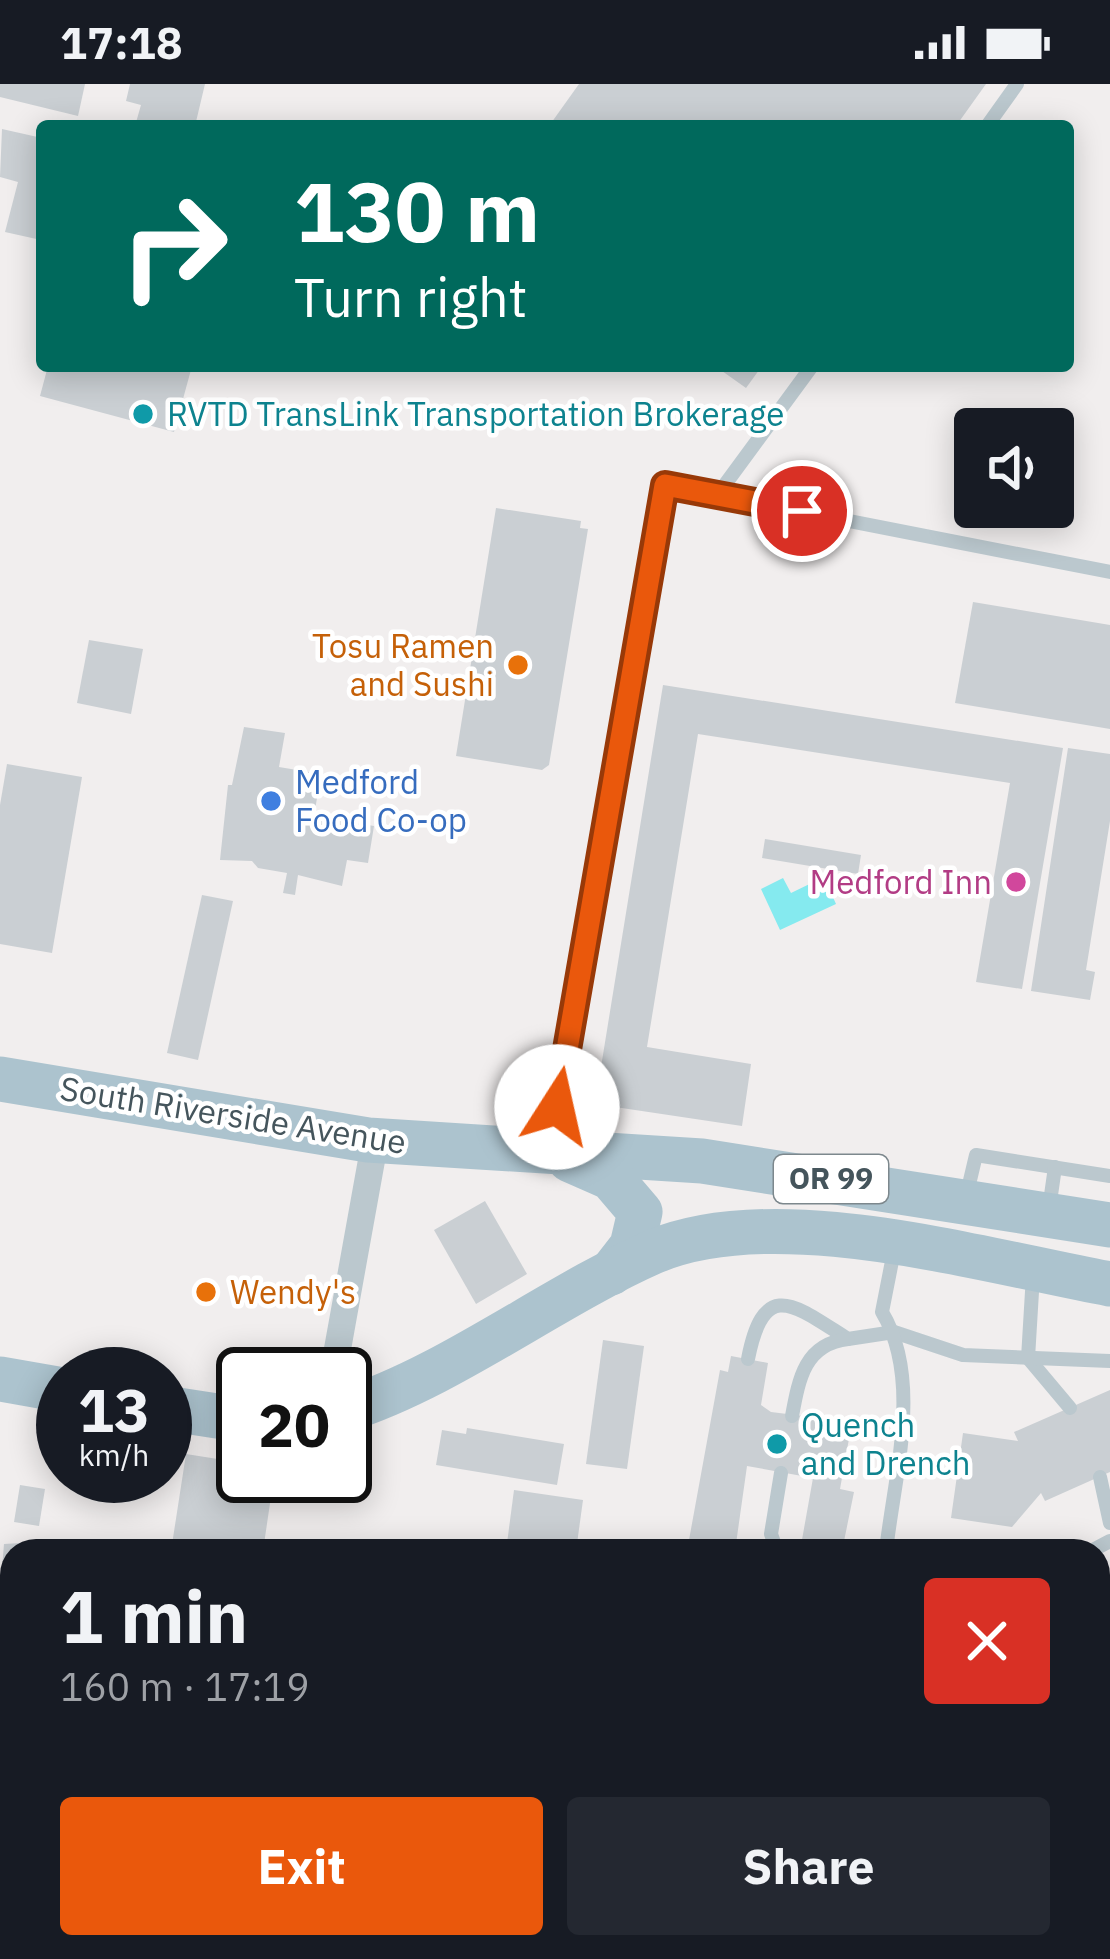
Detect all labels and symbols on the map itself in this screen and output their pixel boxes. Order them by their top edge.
place label: RVTD TransLink Transportation Brokerage [167,392,784,435]
marker: RVTD TransLink Transportation Brokerage [130,401,156,427]
pin [751,460,853,562]
place label: Tosu Ramen and Sushi [312,624,494,705]
marker: Tosu Ramen and Sushi [505,652,531,678]
place label: Medford Food Co-op [295,760,467,841]
marker: Medford Food Co-op [258,788,284,814]
place label: Medford Inn [809,860,992,903]
marker: Medford Inn [1003,869,1029,895]
position arrow [494,1044,620,1170]
street label: South Riverside Avenue [57,1066,409,1163]
road number: OR 99 [774,1155,888,1203]
place label: Wendy's [230,1270,356,1313]
marker: Wendy's [193,1279,219,1305]
speed limit sign: 20 [216,1347,372,1503]
place label: Quench and Drench [801,1403,971,1484]
marker: Quench and Drench [764,1431,790,1457]

